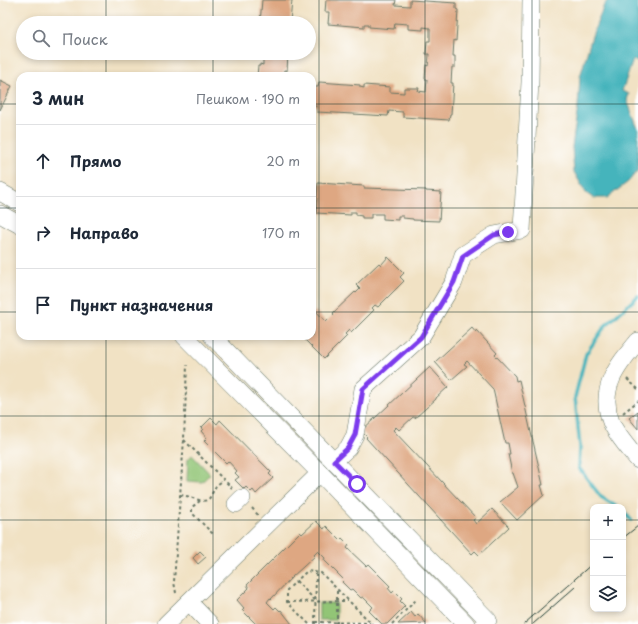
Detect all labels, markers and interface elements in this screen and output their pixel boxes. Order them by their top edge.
search box [16,16,316,60]
icon: search [30,27,52,49]
text: Поиск [62,27,108,50]
text: 3 мин [32,85,84,111]
text: Пешком · 190 m [196,89,300,108]
text: Прямо [70,149,121,172]
icon: ahead [32,150,54,172]
text: 20 m [266,151,300,170]
text: Направо [70,221,139,244]
icon: right [32,222,54,244]
text: 170 m [262,223,300,242]
route end [499,223,517,241]
text: Пункт назначения [70,293,213,316]
icon: arrive [32,294,54,316]
route start [348,475,366,493]
map controls [590,504,626,612]
button: + [590,504,626,540]
button: − [590,540,626,576]
button: layers [590,576,626,612]

